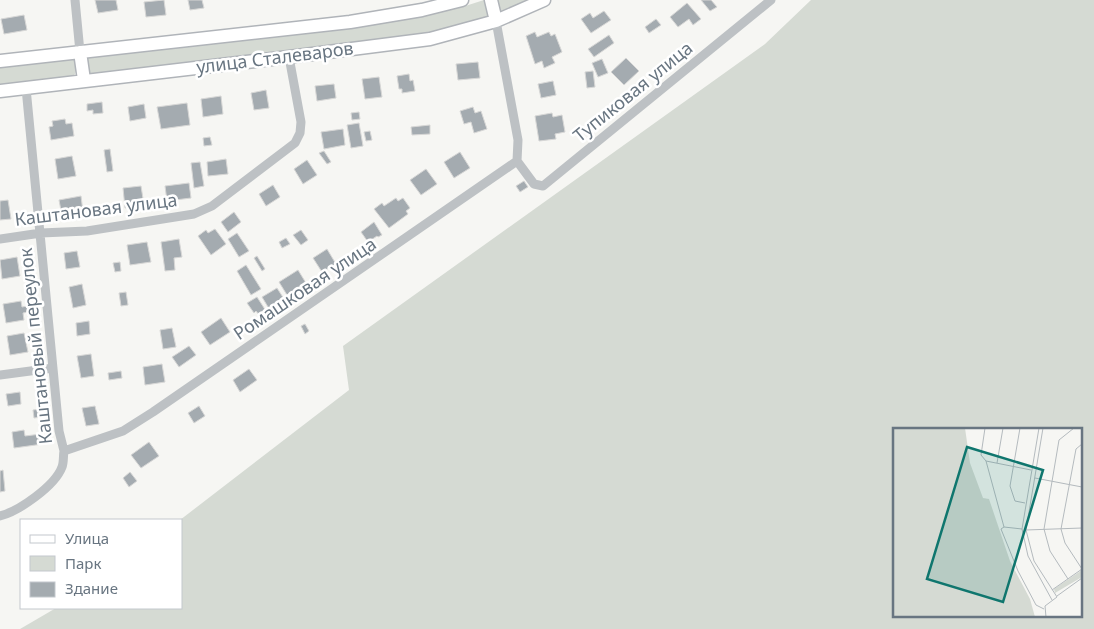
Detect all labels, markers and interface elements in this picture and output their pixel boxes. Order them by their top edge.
street label: улица Сталеваров [195,35,355,79]
street label: Тупиковая улица [568,36,697,147]
street label: Каштановая улица [13,187,179,231]
street label: Ромашковая улица [228,231,381,345]
street label: Каштановый переулок [13,246,57,445]
inset map [893,428,1082,616]
legend [20,519,182,609]
text: Улица [65,528,109,548]
text: Парк [65,553,101,573]
text: Здание [65,578,118,598]

